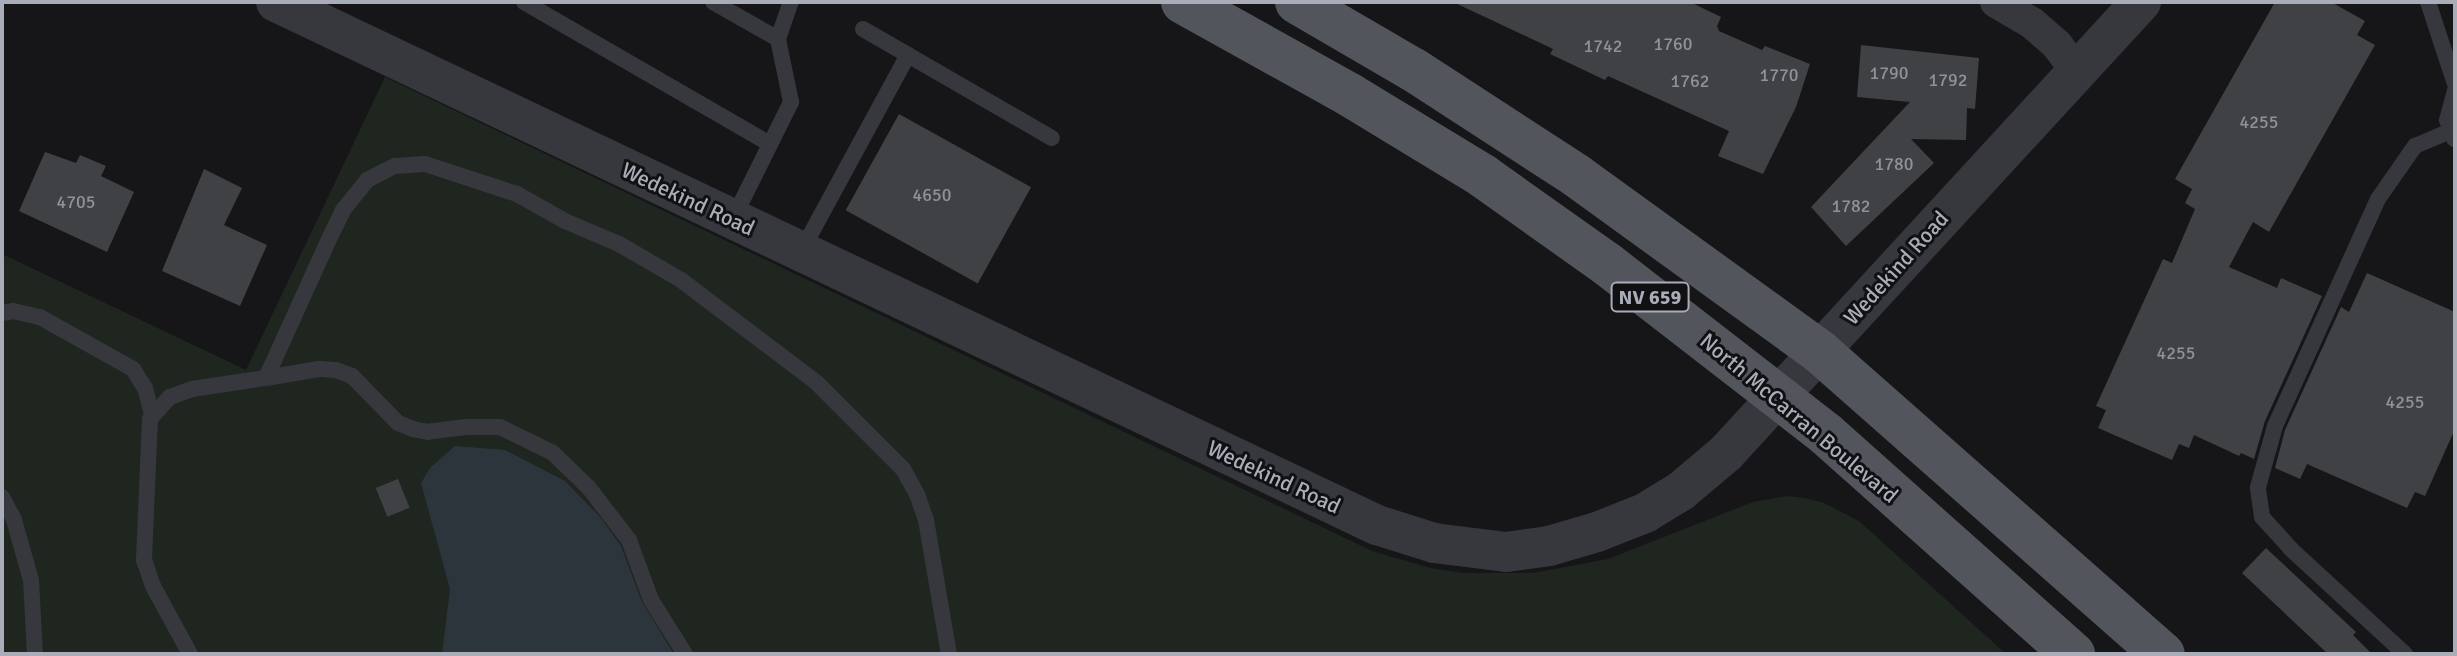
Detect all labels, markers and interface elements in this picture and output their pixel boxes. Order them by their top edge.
house number: 1760 [1654,33,1692,55]
house number: 1742 [1584,35,1622,57]
house number: 1790 [1870,62,1908,84]
house number: 1770 [1760,64,1798,86]
house number: 1792 [1929,69,1967,91]
house number: 1762 [1671,70,1709,92]
house number: 4255 [2240,111,2278,133]
house number: 1780 [1875,153,1913,175]
street label: Wedekind Road [617,157,759,241]
house number: 4650 [913,184,951,206]
house number: 4705 [57,191,95,213]
house number: 1782 [1832,195,1870,217]
street label: Wedekind Road [1838,206,1954,330]
road number: NV 659 [1610,281,1690,313]
street label: North McCarran Boulevard [1695,327,1903,509]
house number: 4255 [2157,342,2195,364]
house number: 4255 [2386,391,2424,413]
street label: Wedekind Road [1203,435,1345,519]

